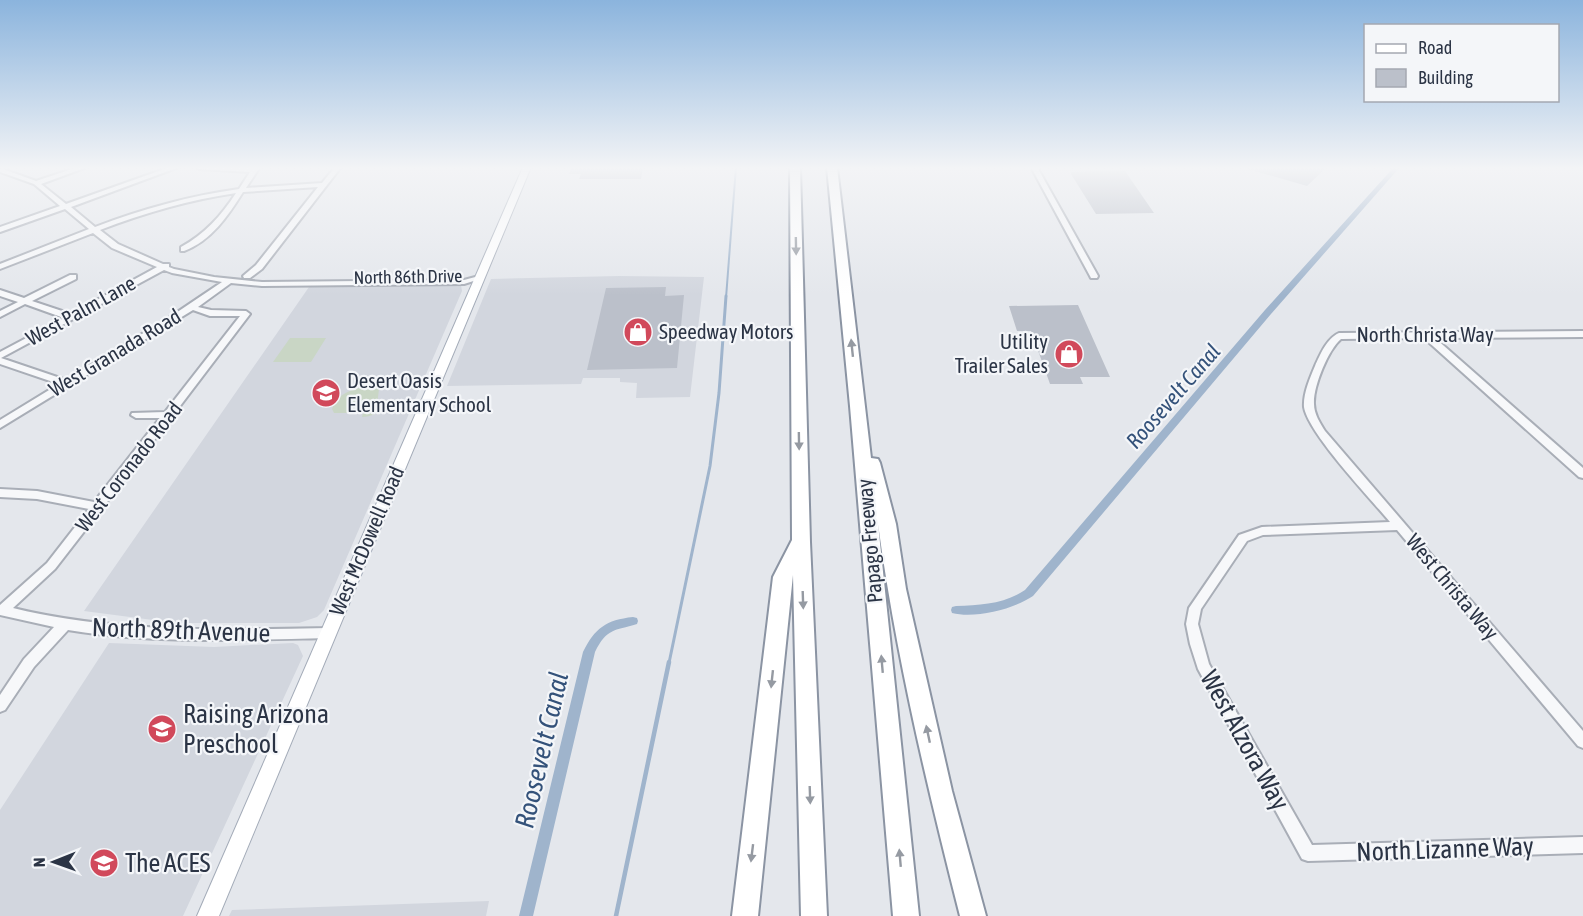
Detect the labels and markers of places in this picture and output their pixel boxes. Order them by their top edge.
shop icon: Speedway Motors [622,316,654,348]
place label: Speedway Motors [659,319,793,343]
place label: Utility Trailer Sales [955,329,1048,377]
shop icon: Utility Trailer Sales [1053,338,1085,370]
place label: Desert Oasis Elementary School [347,368,492,416]
school or university icon: Desert Oasis Elementary School [310,377,342,409]
place label: Raising Arizona Preschool [183,699,329,759]
school or university icon: Raising Arizona Preschool [146,713,178,745]
school or university icon: The ACES [88,847,120,879]
place label: The ACES [125,848,210,878]

